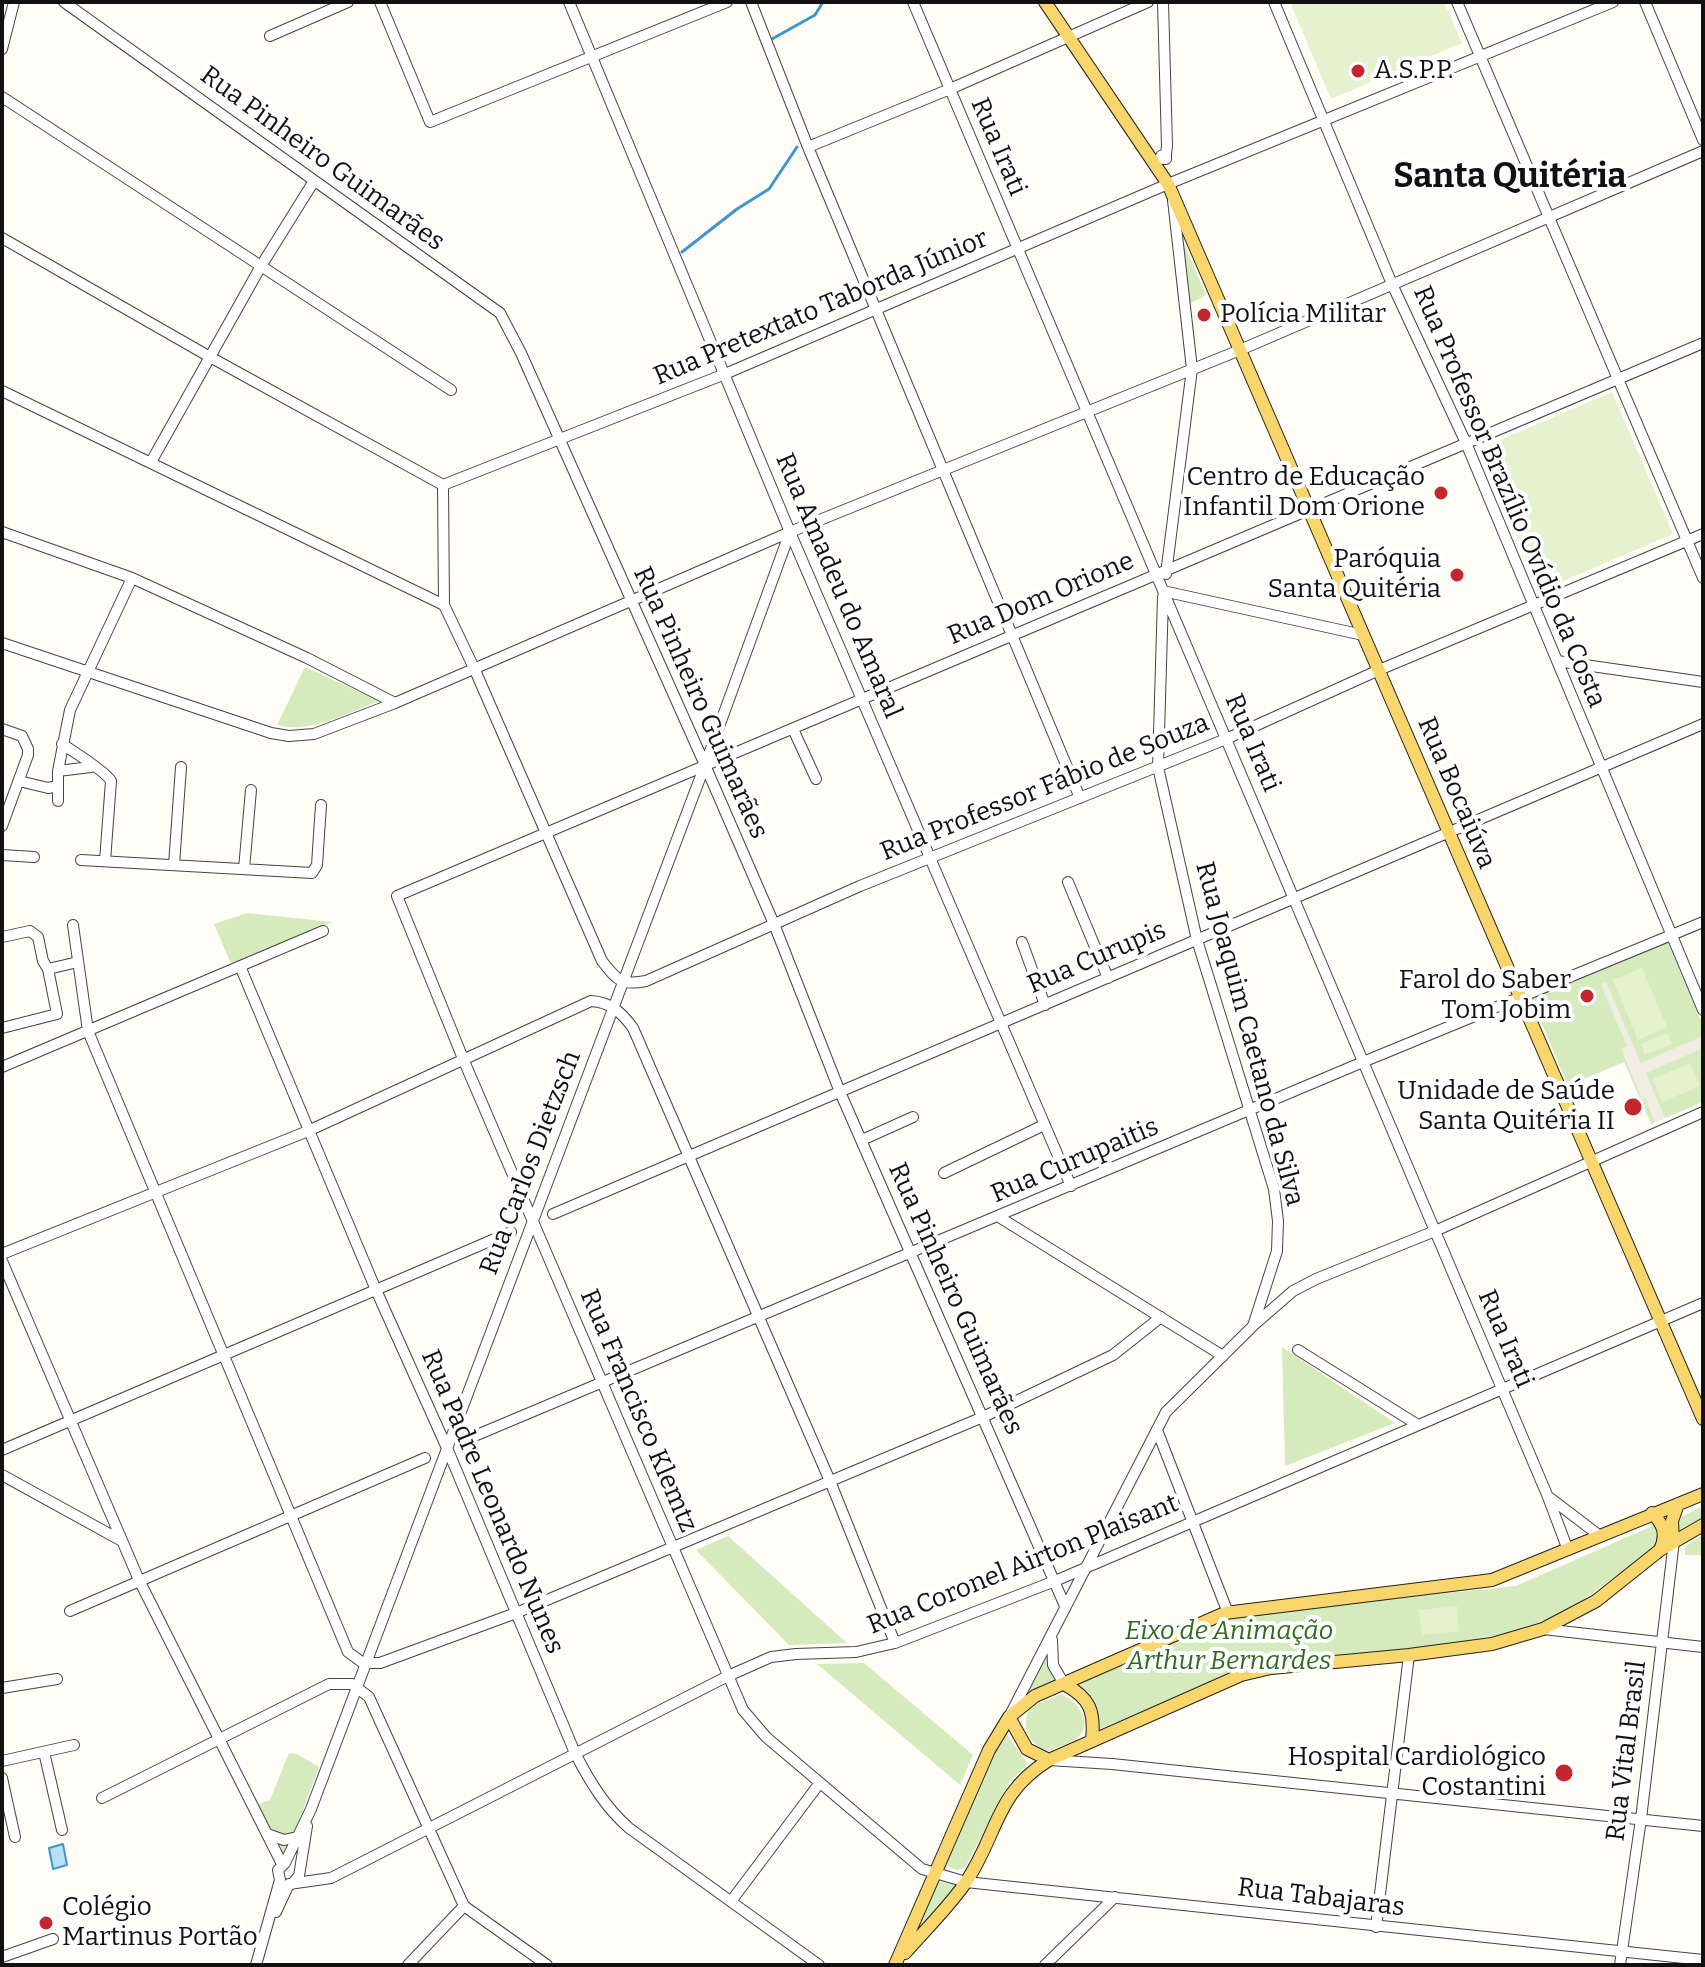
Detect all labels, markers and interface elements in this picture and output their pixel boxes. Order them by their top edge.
place label: A.S.P.P. [1374,55,1453,87]
street label: Rua Pinheiro Guimarães [194,60,450,258]
marker: A.S.P.P. [1349,62,1367,80]
street label: Rua Irati [963,93,1033,201]
district label: Santa Quitéria [1393,158,1627,198]
street label: Rua Pretextato Taborda Júnior [649,223,993,393]
street label: Rua Professor Brazílio Ovídio da Costa [1406,282,1612,712]
place label: Polícia Militar [1220,299,1386,331]
marker: Polícia Militar [1195,306,1213,324]
street label: Rua Amadeu do Amaral [768,449,908,723]
place label: Centro de Educação Infantil Dom Orione [1183,462,1425,524]
marker: Centro de Educação Infantil Dom Orione [1432,484,1450,502]
place label: Paróquia Santa Quitéria [1267,544,1441,606]
street label: Rua Dom Orione [943,546,1139,652]
street label: Rua Pinheiro Guimarães [626,562,774,844]
marker: Paróquia Santa Quitéria [1448,566,1466,584]
street label: Rua Irati [1217,689,1287,797]
street label: Rua Professor Fábio de Souza [876,708,1214,868]
street label: Rua Bocaiúva [1410,713,1502,873]
street label: Rua Joaquim Caetano da Silva [1188,859,1310,1209]
street label: Rua Curupis [1023,915,1171,1001]
place label: Farol do Saber Tom Jobim [1399,965,1571,1026]
marker: Farol do Saber Tom Jobim [1578,987,1596,1005]
street label: Rua Carlos Dietzsch [474,1047,588,1279]
place label: Unidade de Saúde Santa Quitéria II [1397,1076,1615,1138]
marker: Unidade de Saúde Santa Quitéria II [1622,1096,1644,1118]
street label: Rua Curupaitis [987,1112,1163,1210]
street label: Rua Pinheiro Guimarães [881,1158,1029,1440]
street label: Rua Francisco Klemtz [573,1285,703,1537]
street label: Rua Irati [1470,1285,1540,1393]
street label: Rua Padre Leonardo Nunes [414,1345,570,1659]
street label: Rua Coronel Airton Plaisant [863,1488,1183,1642]
park label: Eixo de Animação Arthur Bernardes [1125,1616,1333,1678]
street label: Rua Vital Brasil [1600,1659,1654,1843]
place label: Hospital Cardiológico Costantini [1287,1742,1546,1804]
marker: Hospital Cardiológico Costantini [1553,1762,1575,1784]
street label: Rua Tabajaras [1236,1872,1406,1924]
place label: Colégio Martinus Portão [62,1892,258,1954]
marker: Colégio Martinus Portão [37,1914,55,1932]

